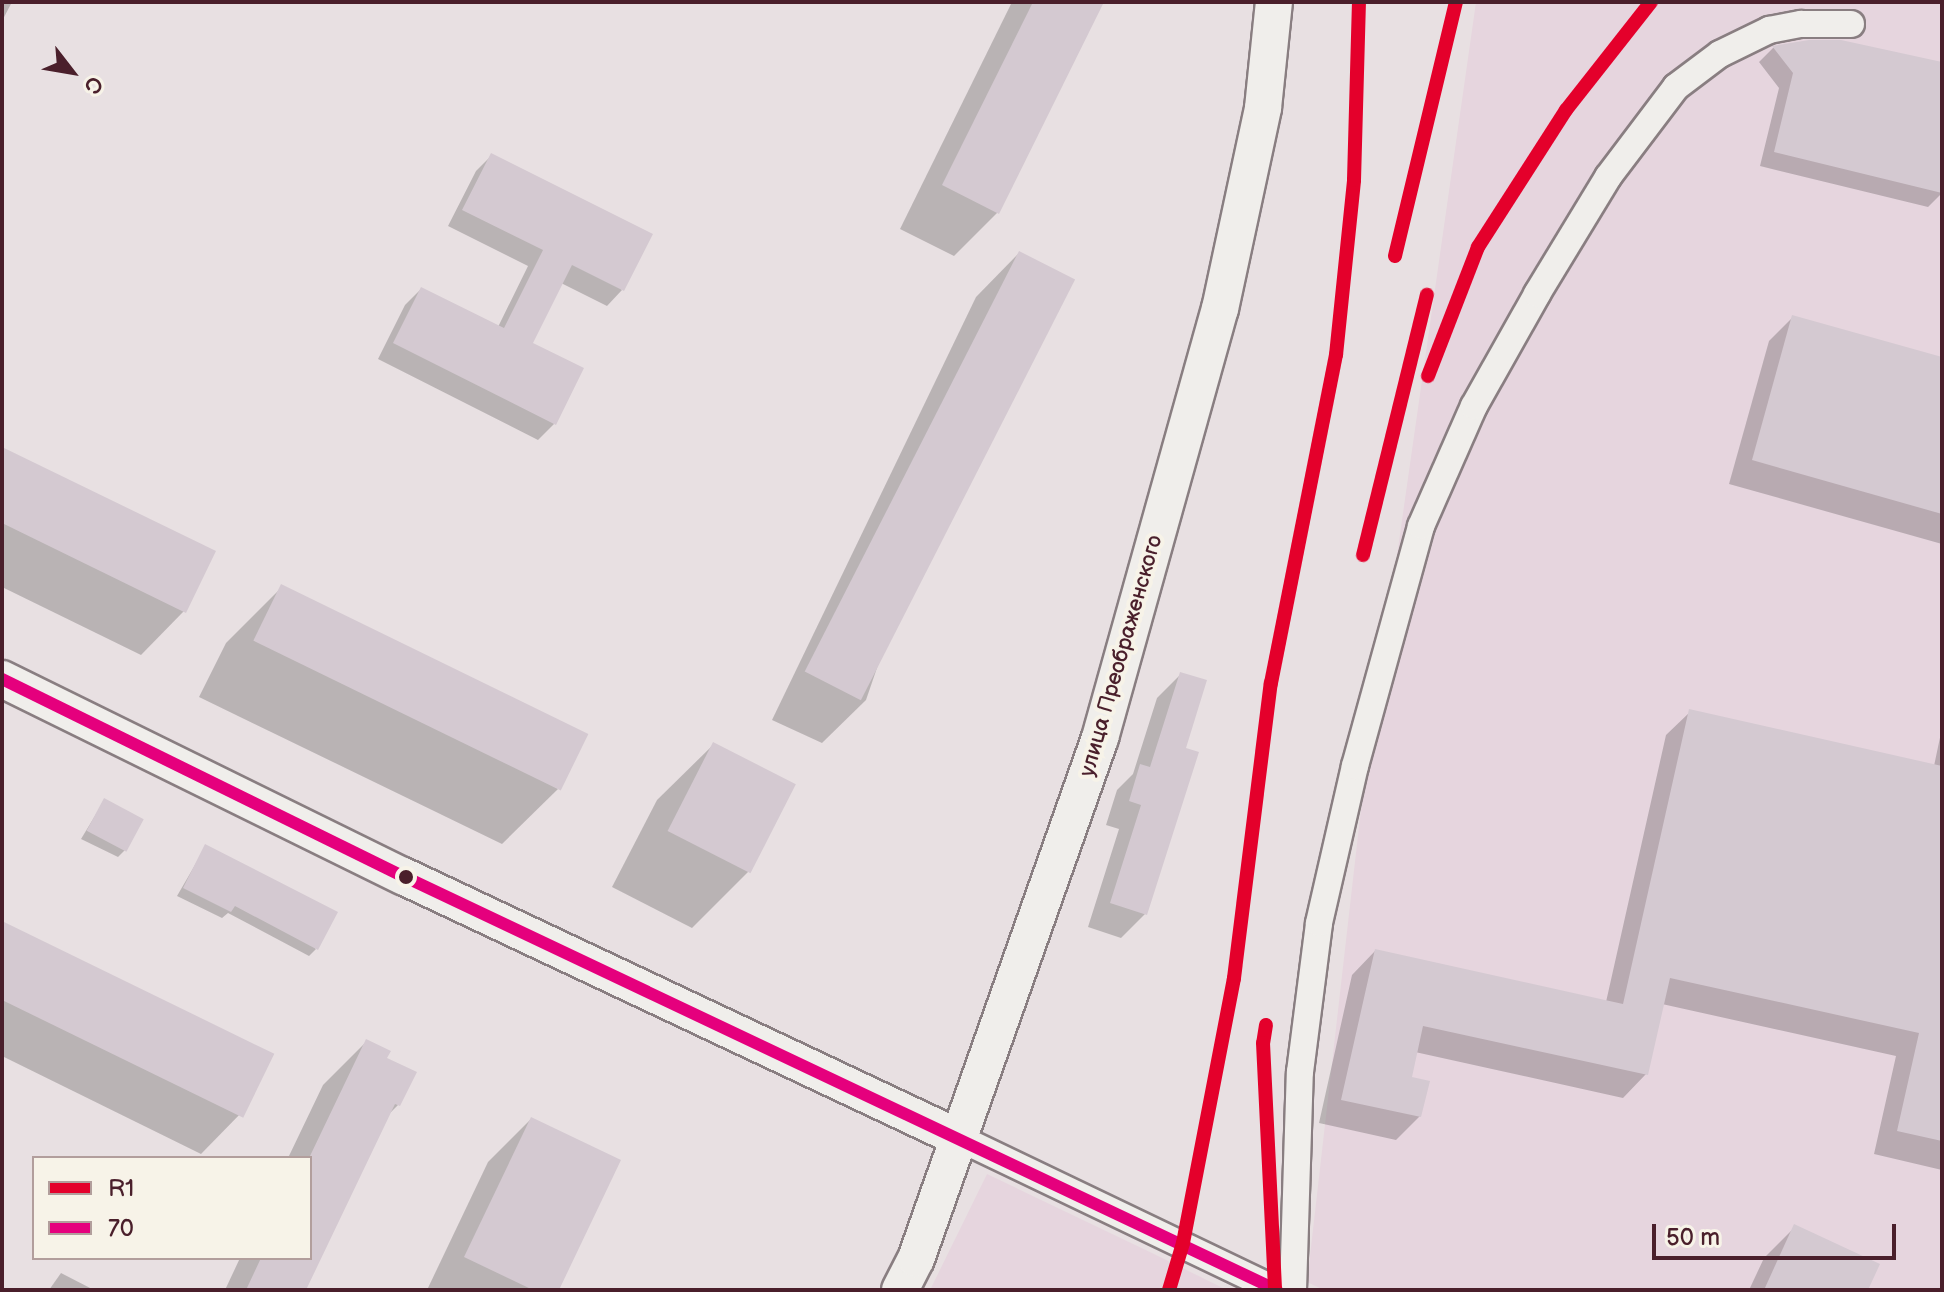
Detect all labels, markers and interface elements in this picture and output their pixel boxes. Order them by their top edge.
north arrow [32,32,112,112]
text: С [77,71,109,98]
street label: улица Преображенского [1074,532,1168,780]
unlabelled marker [398,869,414,885]
legend [32,1156,312,1260]
text: R1 [108,1174,134,1203]
scale bar [1656,1208,1900,1258]
text: 70 [108,1214,134,1243]
text: 50 m [1666,1223,1720,1252]

